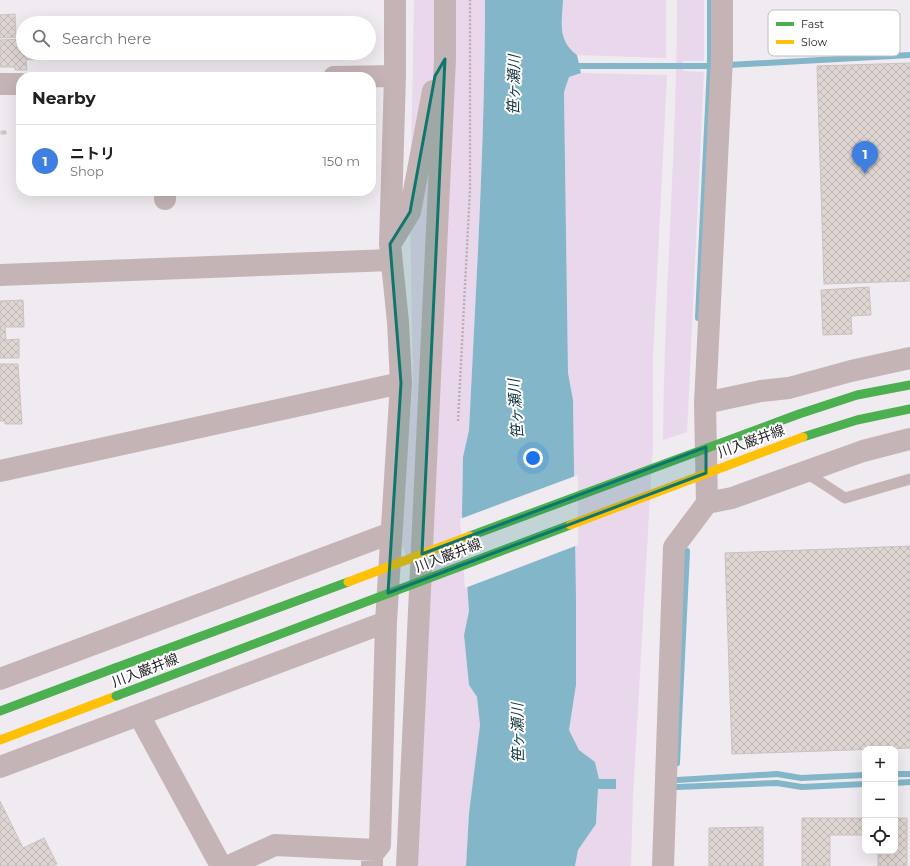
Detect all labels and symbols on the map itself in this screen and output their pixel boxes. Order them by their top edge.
legend [768,10,900,56]
text: Fast [801,17,825,31]
text: Slow [801,35,827,49]
water label: 笹ヶ瀬川 [503,53,524,115]
pin: 1 [852,141,878,174]
water label: 笹ヶ瀬川 [504,376,527,440]
street label: 川入巌井線 [715,421,787,461]
your location [523,448,543,468]
street label: 川入巌井線 [412,534,484,576]
street label: 川入巌井線 [109,649,181,691]
water label: 笹ヶ瀬川 [507,701,528,763]

